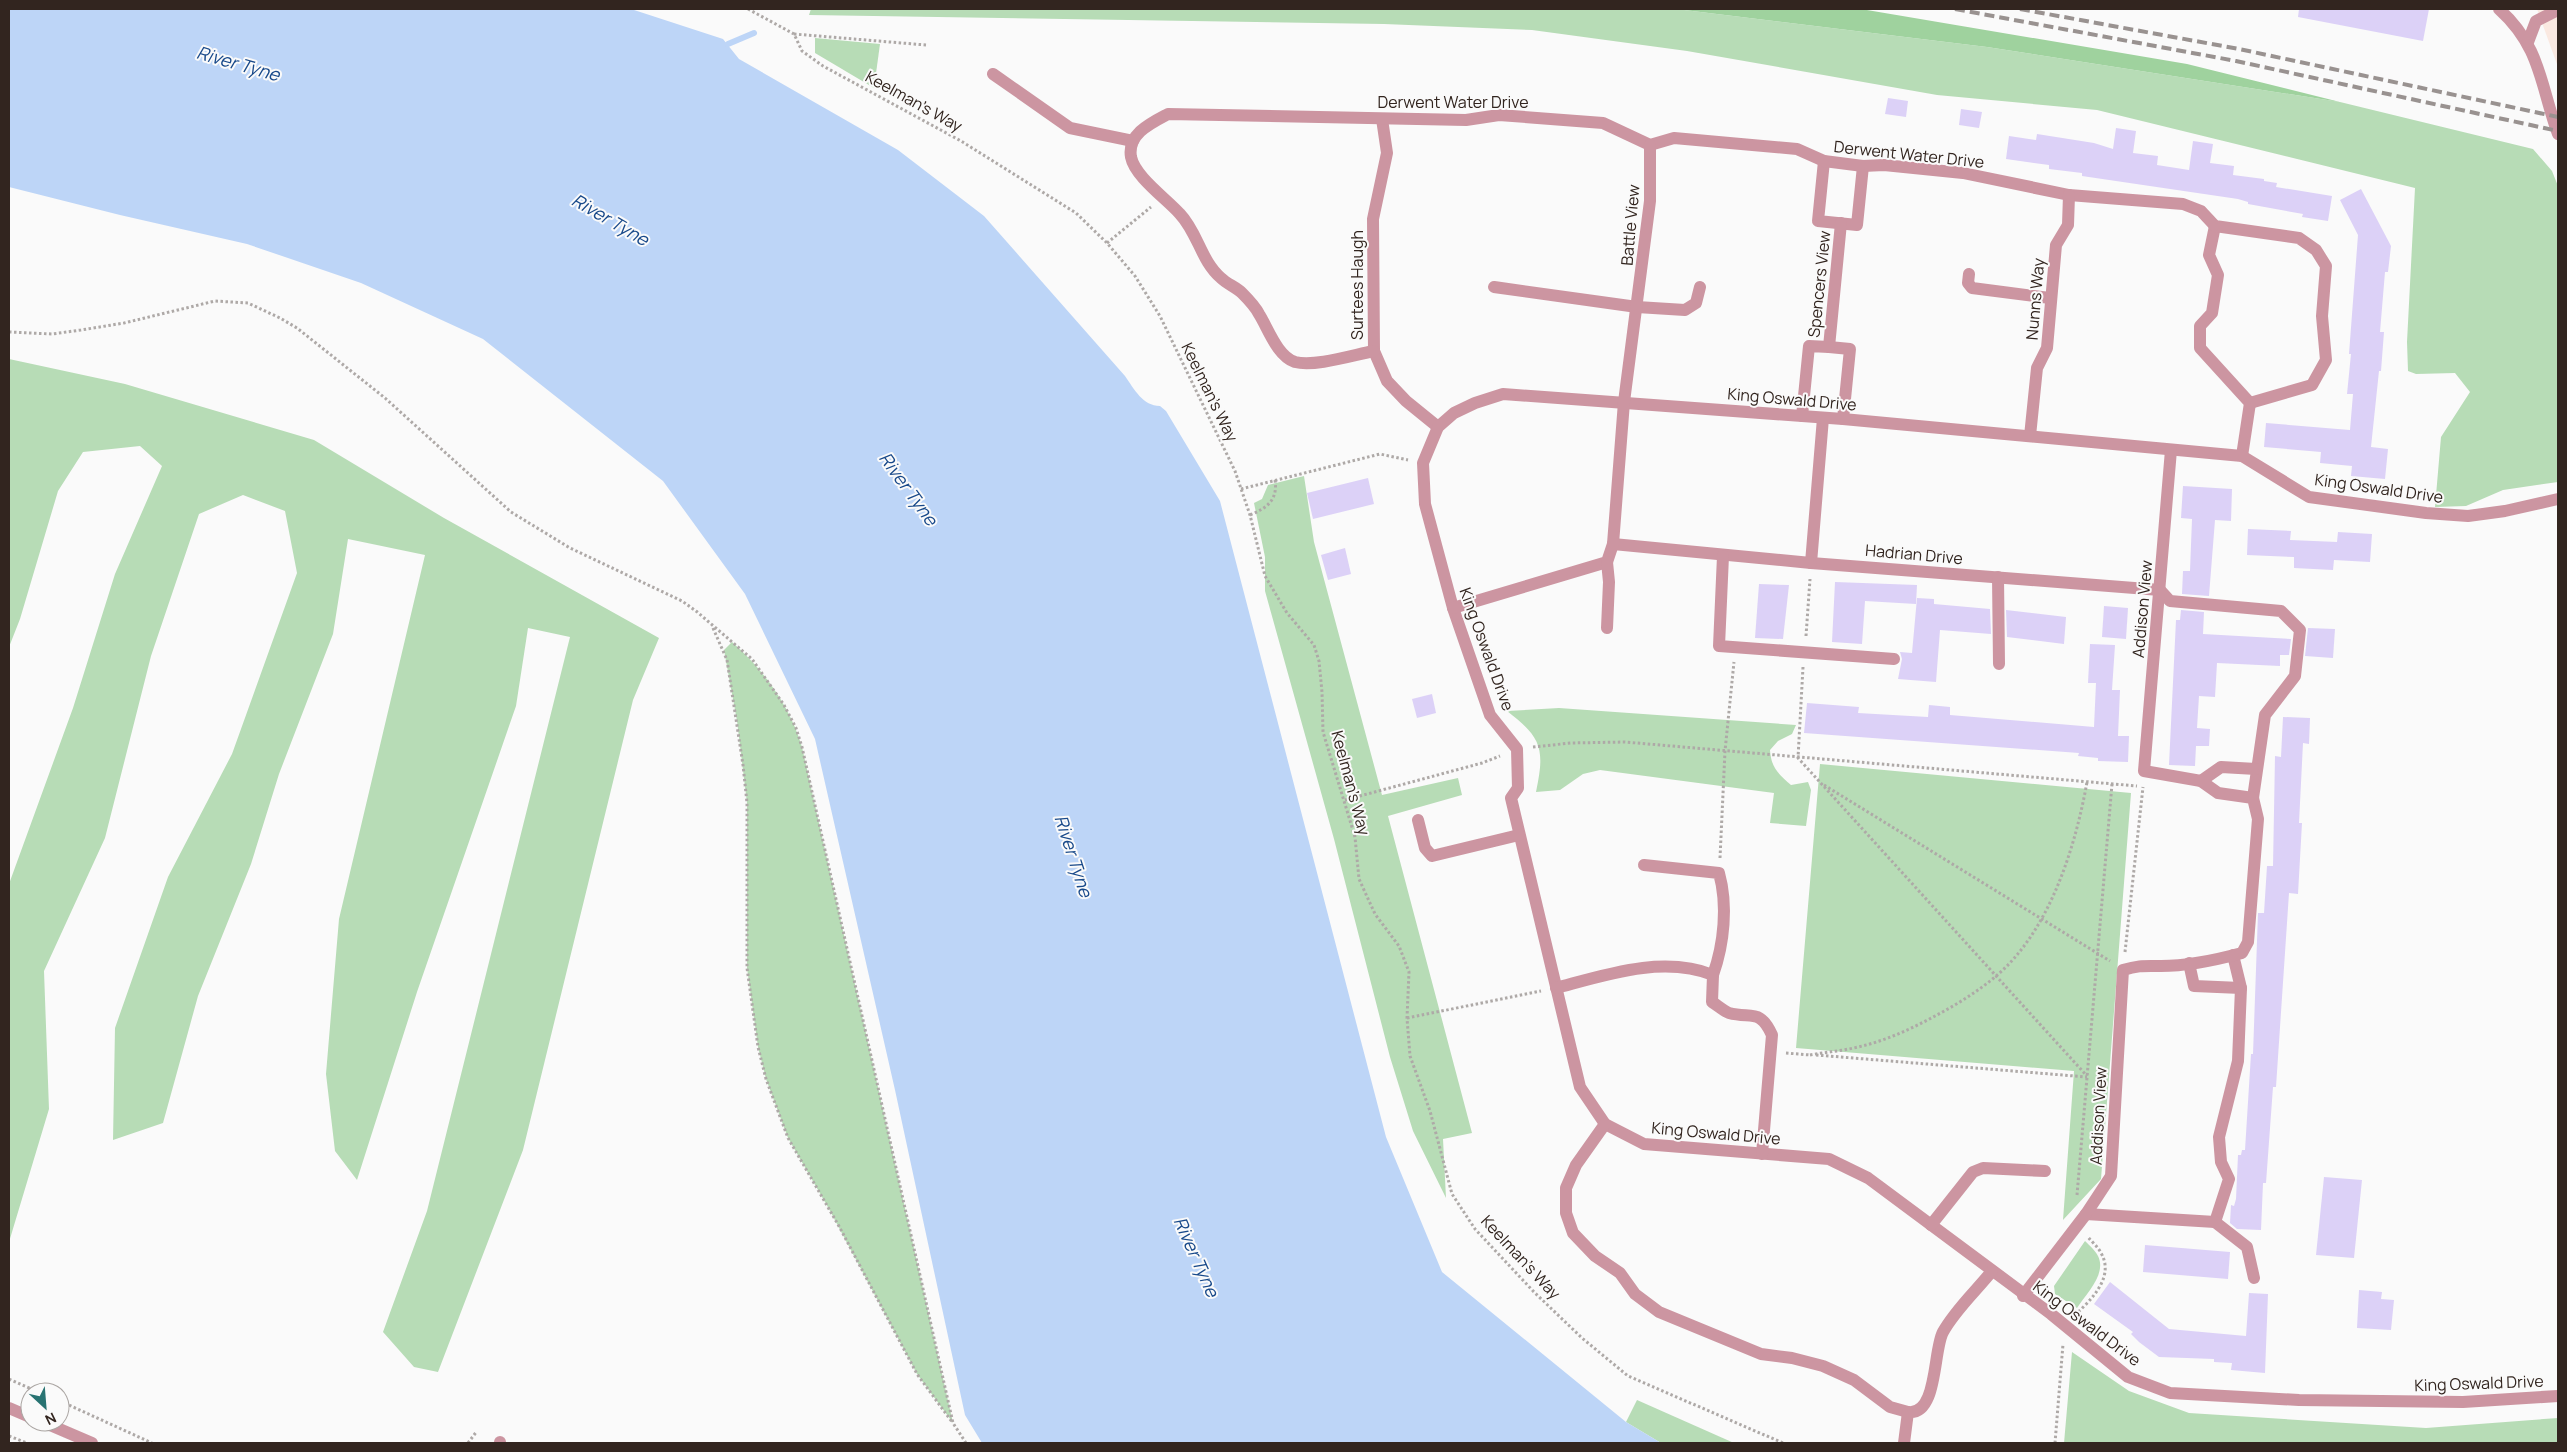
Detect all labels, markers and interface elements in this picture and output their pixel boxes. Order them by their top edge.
water label: River Tyne [194,40,284,87]
street label: Keelman's Way [862,65,967,137]
street label: Derwent Water Drive [1378,91,1529,113]
street label: Derwent Water Drive [1833,135,1985,173]
street label: Battle View [1616,184,1644,266]
water label: River Tyne [568,187,655,252]
street label: Spencers View [1802,229,1836,339]
street label: Surtees Haugh [1346,230,1368,340]
street label: Nunns Way [2020,257,2050,341]
street label: Keelman's Way [1177,339,1244,446]
street label: King Oswald Drive [1726,382,1858,416]
water label: River Tyne [874,447,944,531]
street label: King Oswald Drive [2313,468,2445,508]
street label: Hadrian Drive [1864,539,1964,569]
street label: Addison View [2127,559,2157,659]
street label: King Oswald Drive [1455,584,1519,714]
street label: Keelman's Way [1326,728,1376,838]
water label: River Tyne [1049,812,1099,901]
street label: Addison View [2084,1067,2112,1165]
street label: King Oswald Drive [1650,1116,1782,1150]
street label: Keelman's Way [1476,1210,1566,1304]
water label: River Tyne [1169,1213,1226,1302]
street label: King Oswald Drive [2029,1275,2145,1371]
street label: King Oswald Drive [2414,1370,2544,1396]
north arrow [20,1382,70,1432]
text: N [42,1408,60,1430]

